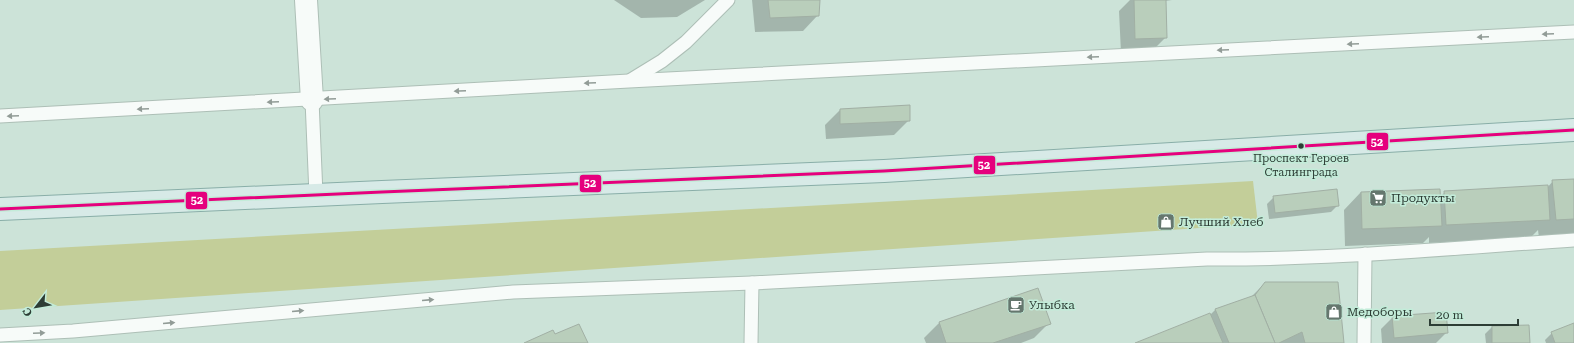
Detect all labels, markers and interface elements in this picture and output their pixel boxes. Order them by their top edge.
one-way arrow [1542,30,1554,37]
one-way arrow [1476,34,1489,40]
one-way arrow [1347,40,1359,47]
one-way arrow [1217,47,1229,54]
one-way arrow [1086,54,1099,60]
one-way arrow [584,80,596,87]
one-way arrow [453,88,466,94]
one-way arrow [324,95,336,102]
one-way arrow [267,98,279,105]
one-way arrow [137,105,149,112]
one-way arrow [7,112,19,119]
line badge: 52 [1366,132,1389,151]
text: 52 [1371,136,1383,149]
marker: Проспект Героев Сталинграда [1296,141,1306,151]
place label: Проспект Героев Сталинграда [1253,152,1349,179]
line badge: 52 [973,155,996,175]
text: 52 [978,159,990,172]
line badge: 52 [579,174,602,193]
text: 52 [584,177,596,190]
supermarket icon: Продукты [1368,188,1388,208]
line badge: 52 [185,191,208,210]
place label: Продукты [1391,191,1455,205]
text: 52 [191,194,203,207]
shop icon: Лучший Хлеб [1156,212,1176,232]
place label: Лучший Хлеб [1179,215,1264,229]
north arrow [16,287,56,327]
cafe icon: Улыбка [1006,295,1026,315]
one-way arrow [421,296,434,303]
place label: Улыбка [1029,298,1075,312]
scale bar [1430,301,1518,327]
shop icon: Медоборы [1324,302,1344,322]
text: С [20,305,35,319]
place label: Медоборы [1347,305,1412,319]
one-way arrow [292,308,304,315]
text: 20 m [1436,308,1463,322]
one-way arrow [162,319,175,326]
one-way arrow [33,330,46,336]

